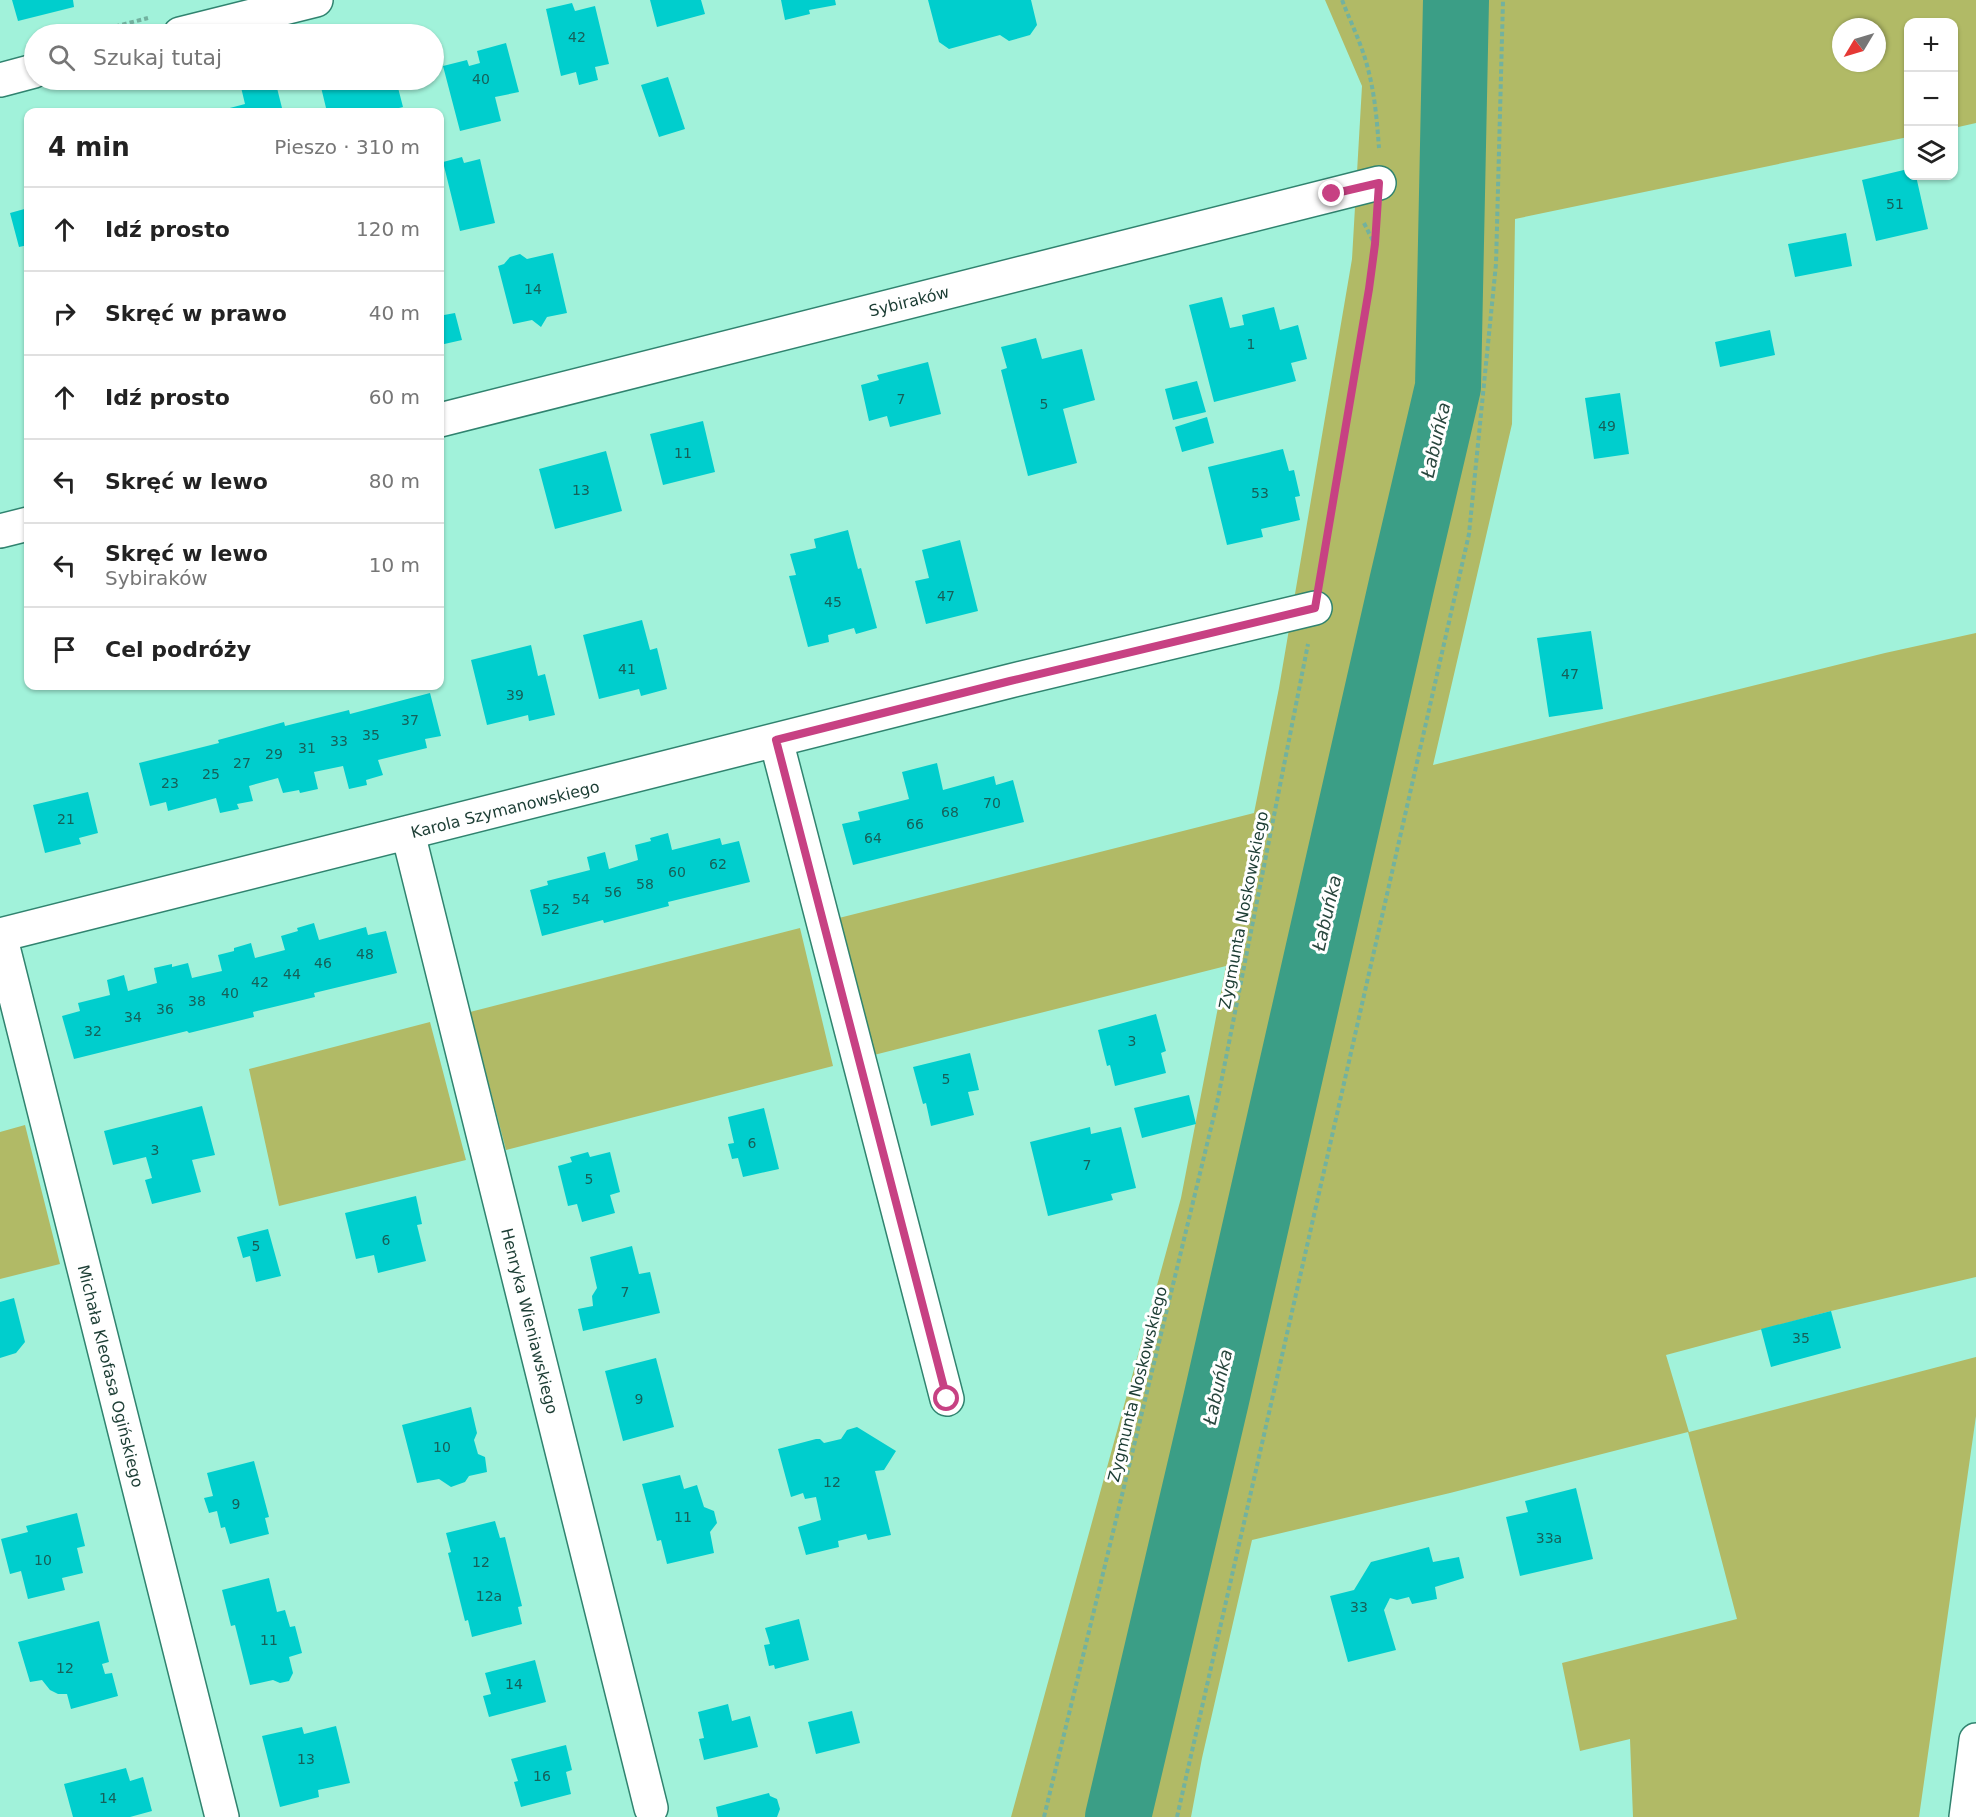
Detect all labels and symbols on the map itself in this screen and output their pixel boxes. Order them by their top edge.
north arrow [1832,18,1886,72]
house number: 42 [568,29,586,45]
house number: 40 [472,71,490,87]
route end [1318,180,1344,206]
house number: 51 [1886,196,1904,212]
house number: 14 [524,281,542,297]
street label: Sybiraków [867,282,951,321]
house number: 1 [1247,336,1255,352]
house number: 7 [897,391,905,407]
house number: 5 [1040,396,1048,412]
water label: Łabuńka [1416,400,1454,481]
house number: 49 [1598,418,1616,434]
house number: 11 [674,445,692,461]
house number: 13 [572,482,590,498]
house number: 53 [1251,485,1269,501]
house number: 47 [937,588,955,604]
house number: 45 [824,594,842,610]
house number: 41 [618,661,636,677]
house number: 47 [1561,666,1579,682]
house number: 39 [506,687,524,703]
house number: 37 [401,712,419,728]
house number: 35 [362,727,380,743]
house number: 33 [330,733,348,749]
house number: 31 [298,740,316,756]
house number: 29 [265,746,283,762]
house number: 27 [233,755,251,771]
house number: 25 [202,766,220,782]
house number: 23 [161,775,179,791]
street label: Karola Szymanowskiego [409,777,601,842]
house number: 70 [983,795,1001,811]
house number: 68 [941,804,959,820]
street label: Zygmunta Noskowskiego [1215,810,1272,1011]
house number: 21 [57,811,75,827]
house number: 66 [906,816,924,832]
house number: 64 [864,830,882,846]
house number: 62 [709,856,727,872]
house number: 60 [668,864,686,880]
water label: Łabuńka [1307,873,1345,954]
house number: 58 [636,876,654,892]
house number: 56 [604,884,622,900]
house number: 54 [572,891,590,907]
house number: 52 [542,901,560,917]
house number: 48 [356,946,374,962]
house number: 46 [314,955,332,971]
house number: 44 [283,966,301,982]
house number: 42 [251,974,269,990]
house number: 40 [221,985,239,1001]
house number: 38 [188,993,206,1009]
house number: 36 [156,1001,174,1017]
house number: 34 [124,1009,142,1025]
house number: 32 [84,1023,102,1039]
house number: 3 [1128,1033,1136,1049]
house number: 5 [942,1071,950,1087]
house number: 6 [748,1135,757,1151]
house number: 3 [151,1142,159,1158]
house number: 7 [1083,1157,1091,1173]
house number: 5 [585,1171,593,1187]
street label: Henryka Wieniawskiego [497,1226,562,1416]
house number: 6 [382,1232,391,1248]
house number: 5 [252,1238,260,1254]
street label: Michała Kleofasa Ogińskiego [74,1263,147,1489]
house number: 7 [621,1284,629,1300]
street label: Zygmunta Noskowskiego [1104,1284,1171,1484]
house number: 35 [1792,1330,1810,1346]
water label: Łabuńka [1198,1347,1236,1428]
route start [933,1385,959,1411]
house number: 9 [635,1391,643,1407]
house number: 10 [433,1439,451,1455]
house number: 12 [823,1474,841,1490]
house number: 9 [232,1496,240,1512]
house number: 11 [674,1509,692,1525]
house number: 33a [1536,1530,1562,1546]
house number: 10 [34,1552,52,1568]
house number: 12 [472,1554,490,1570]
house number: 12a [476,1588,502,1604]
house number: 33 [1350,1599,1368,1615]
house number: 11 [260,1632,278,1648]
house number: 12 [56,1660,74,1676]
house number: 14 [505,1676,523,1692]
house number: 13 [297,1751,315,1767]
house number: 16 [533,1768,551,1784]
house number: 14 [99,1790,117,1806]

